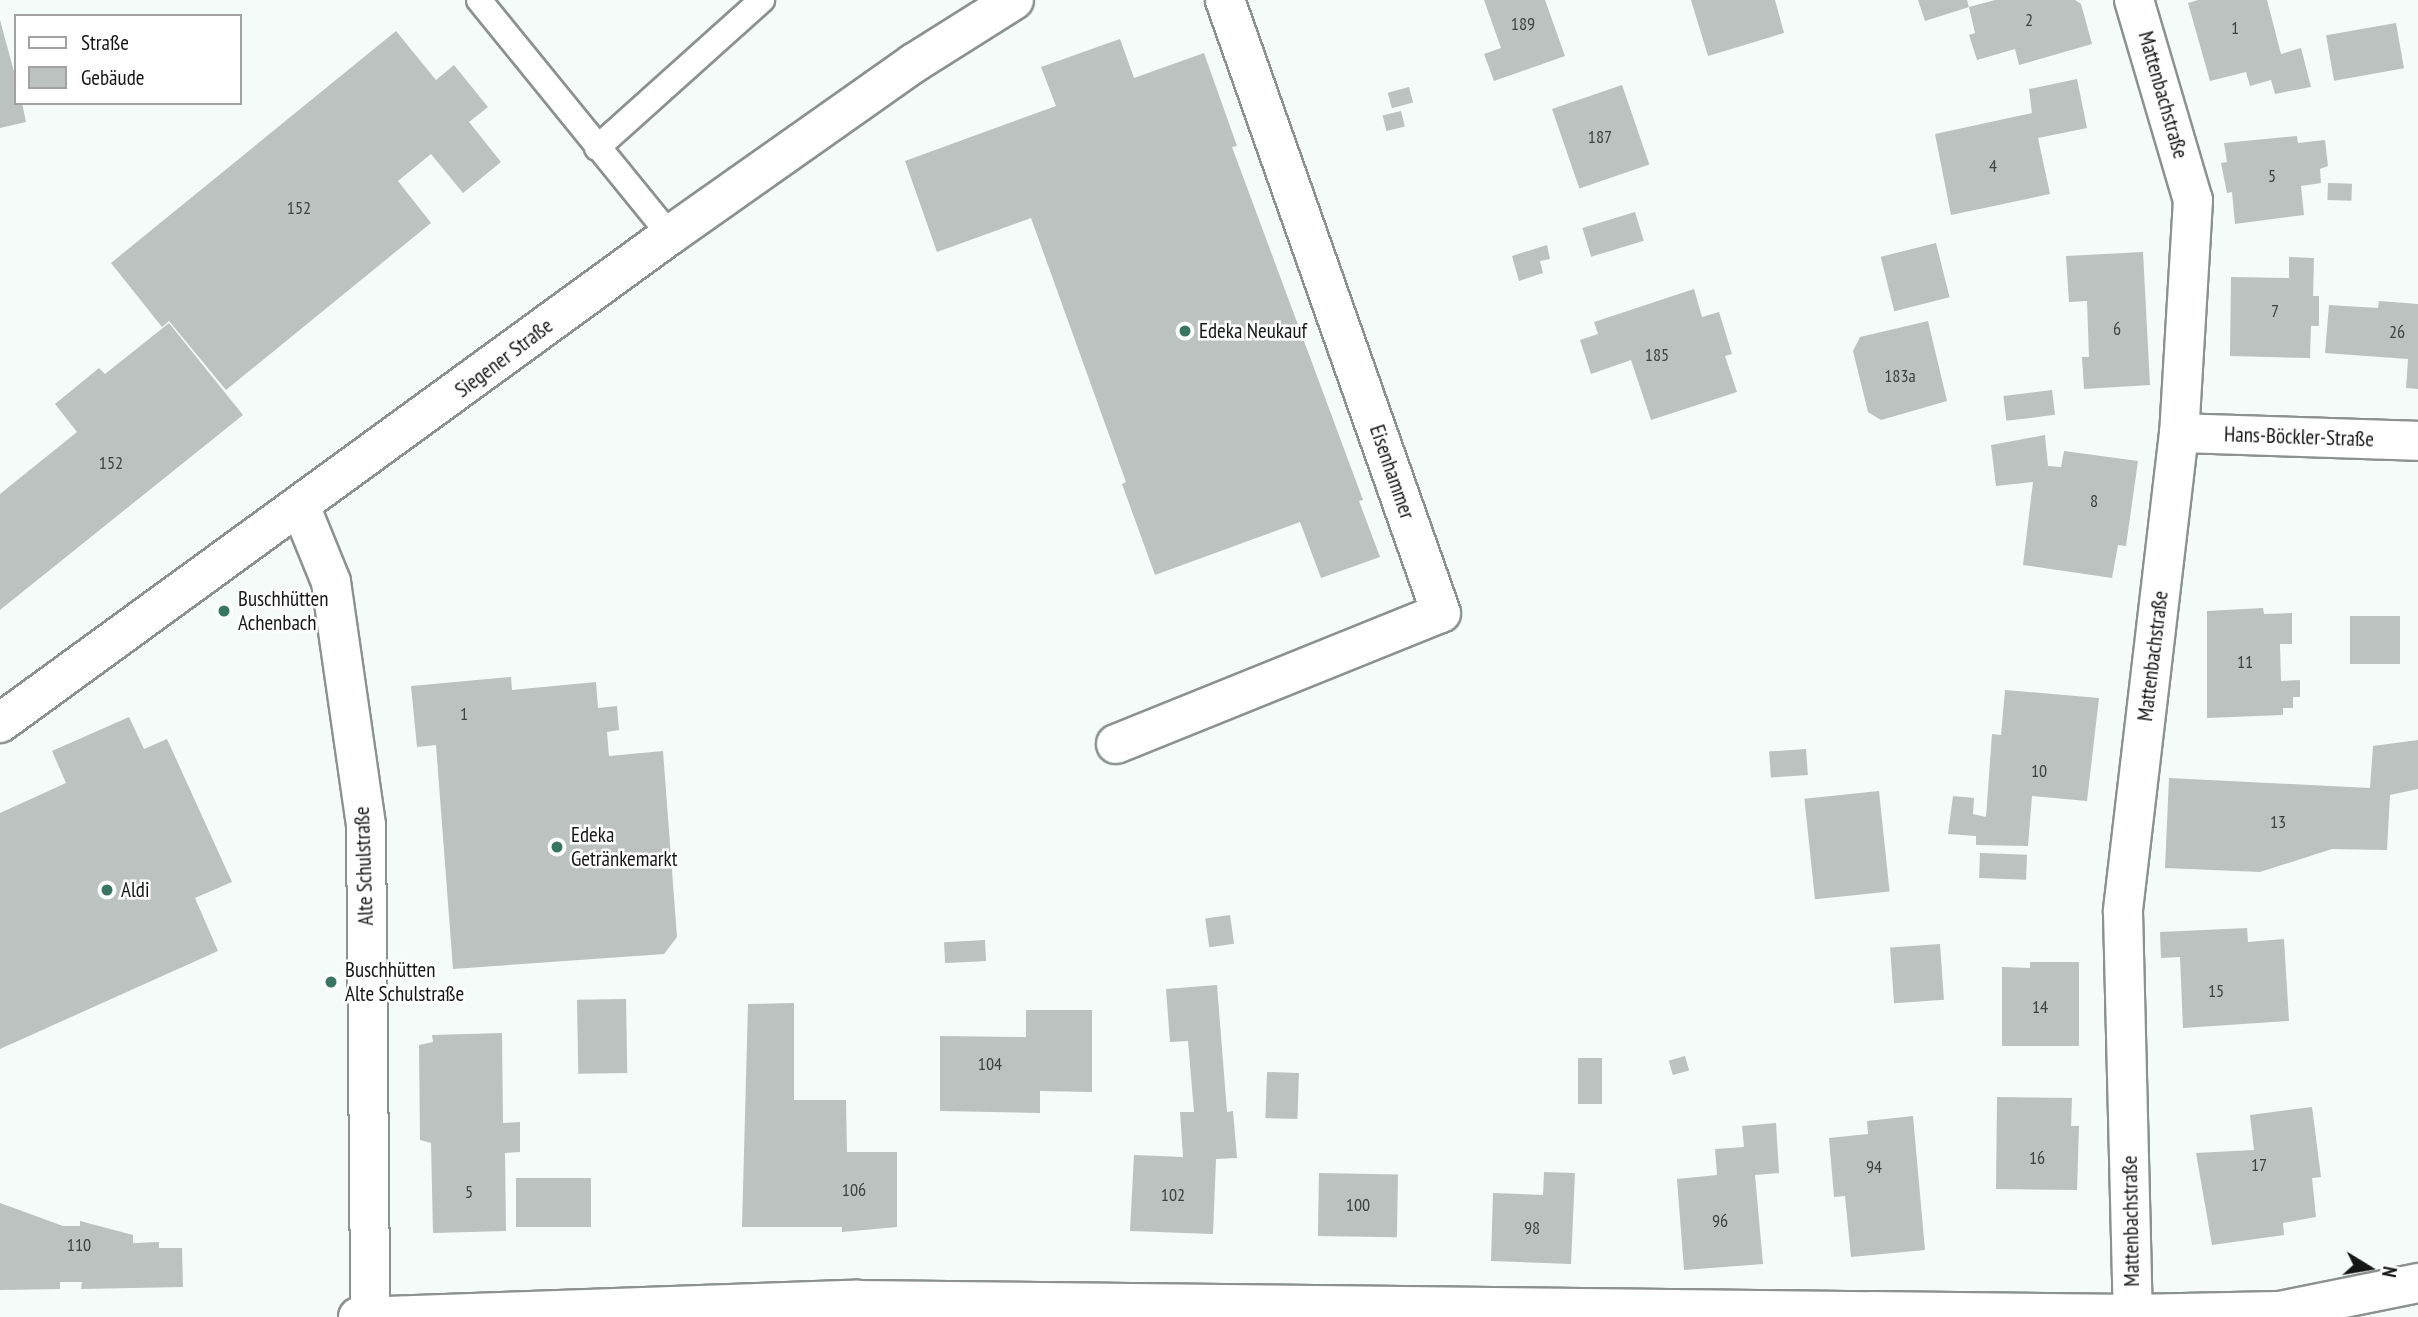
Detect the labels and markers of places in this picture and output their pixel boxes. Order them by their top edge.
place label: Edeka Neukauf [1199,318,1307,344]
marker: Edeka Neukauf [1177,323,1193,339]
place label: Buschhütten Achenbach [238,586,328,636]
marker: Buschhütten Achenbach [216,603,232,619]
place label: Edeka Getränkemarkt [571,822,678,872]
marker: Edeka Getränkemarkt [549,839,565,855]
place label: Aldi [121,877,149,903]
marker: Aldi [99,882,115,898]
place label: Buschhütten Alte Schulstraße [345,957,464,1007]
marker: Buschhütten Alte Schulstraße [323,974,339,990]

